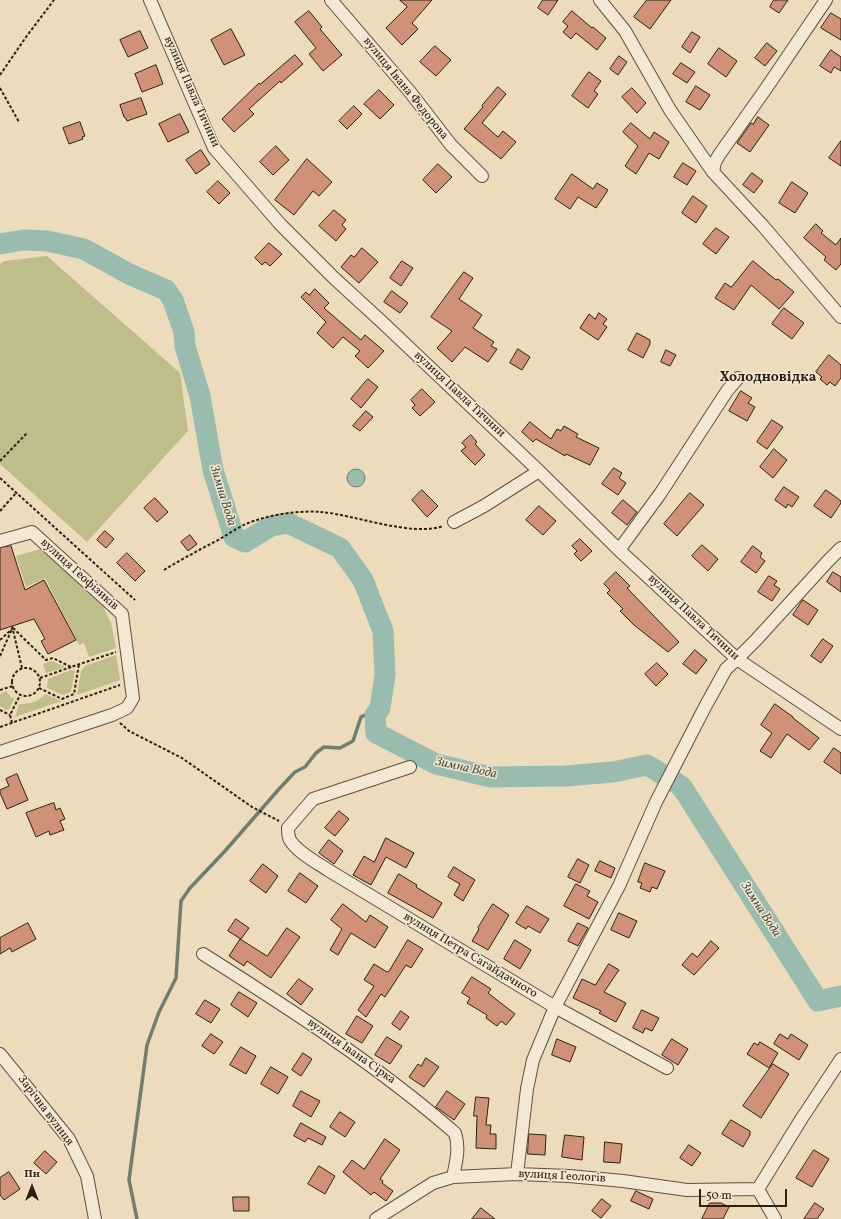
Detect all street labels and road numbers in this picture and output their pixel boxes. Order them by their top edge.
street label: вулиця Павла Тичини [160,34,222,150]
street label: вулиця Івана Федорова [359,35,451,143]
street label: вулиця Павла Тичини [410,349,508,441]
street label: вулиця Геофізиків [37,536,121,614]
street label: вулиця Павла Тичини [644,572,742,664]
street label: вулиця Петра Сагайдачного [400,910,540,1002]
street label: вулиця Івана Сірка [304,1016,398,1088]
street label: Зарічна вулиця [14,1073,76,1149]
street label: вулиця Геологів [518,1168,606,1186]

